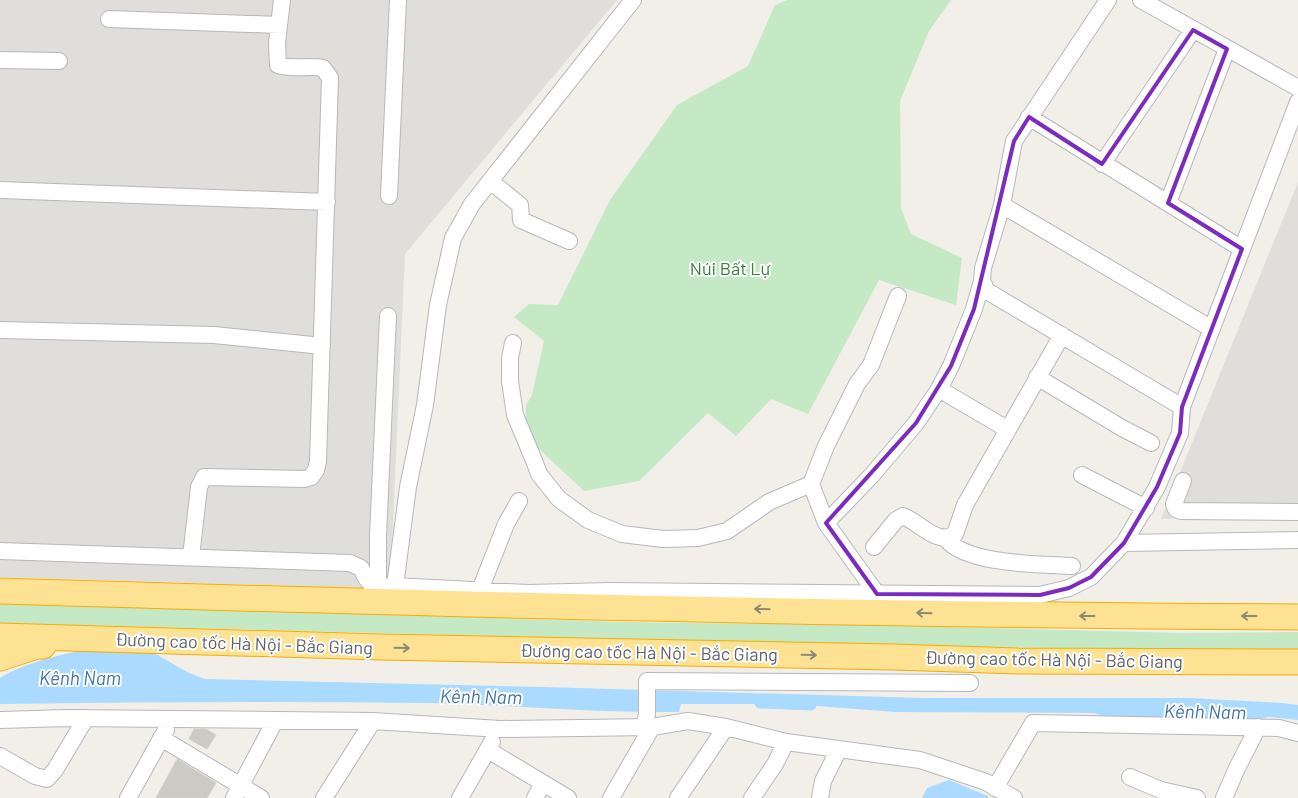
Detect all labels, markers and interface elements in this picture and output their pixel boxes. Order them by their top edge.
park label: Núi Bất Lự [690,257,771,279]
one-way arrow [754,605,770,614]
one-way arrow [917,608,933,617]
one-way arrow [1079,611,1096,621]
one-way arrow [1242,611,1258,621]
street label: Đường cao tốc Hà Nội - Bắc Giang [115,628,373,658]
street label: Đường cao tốc Hà Nội - Bắc Giang [520,639,778,665]
one-way arrow [394,643,410,652]
street label: Đường cao tốc Hà Nội - Bắc Giang [925,646,1183,672]
one-way arrow [801,650,817,660]
water label: Kênh Nam [39,666,121,689]
water label: Kênh Nam [440,684,522,708]
water label: Kênh Nam [1164,699,1246,723]

